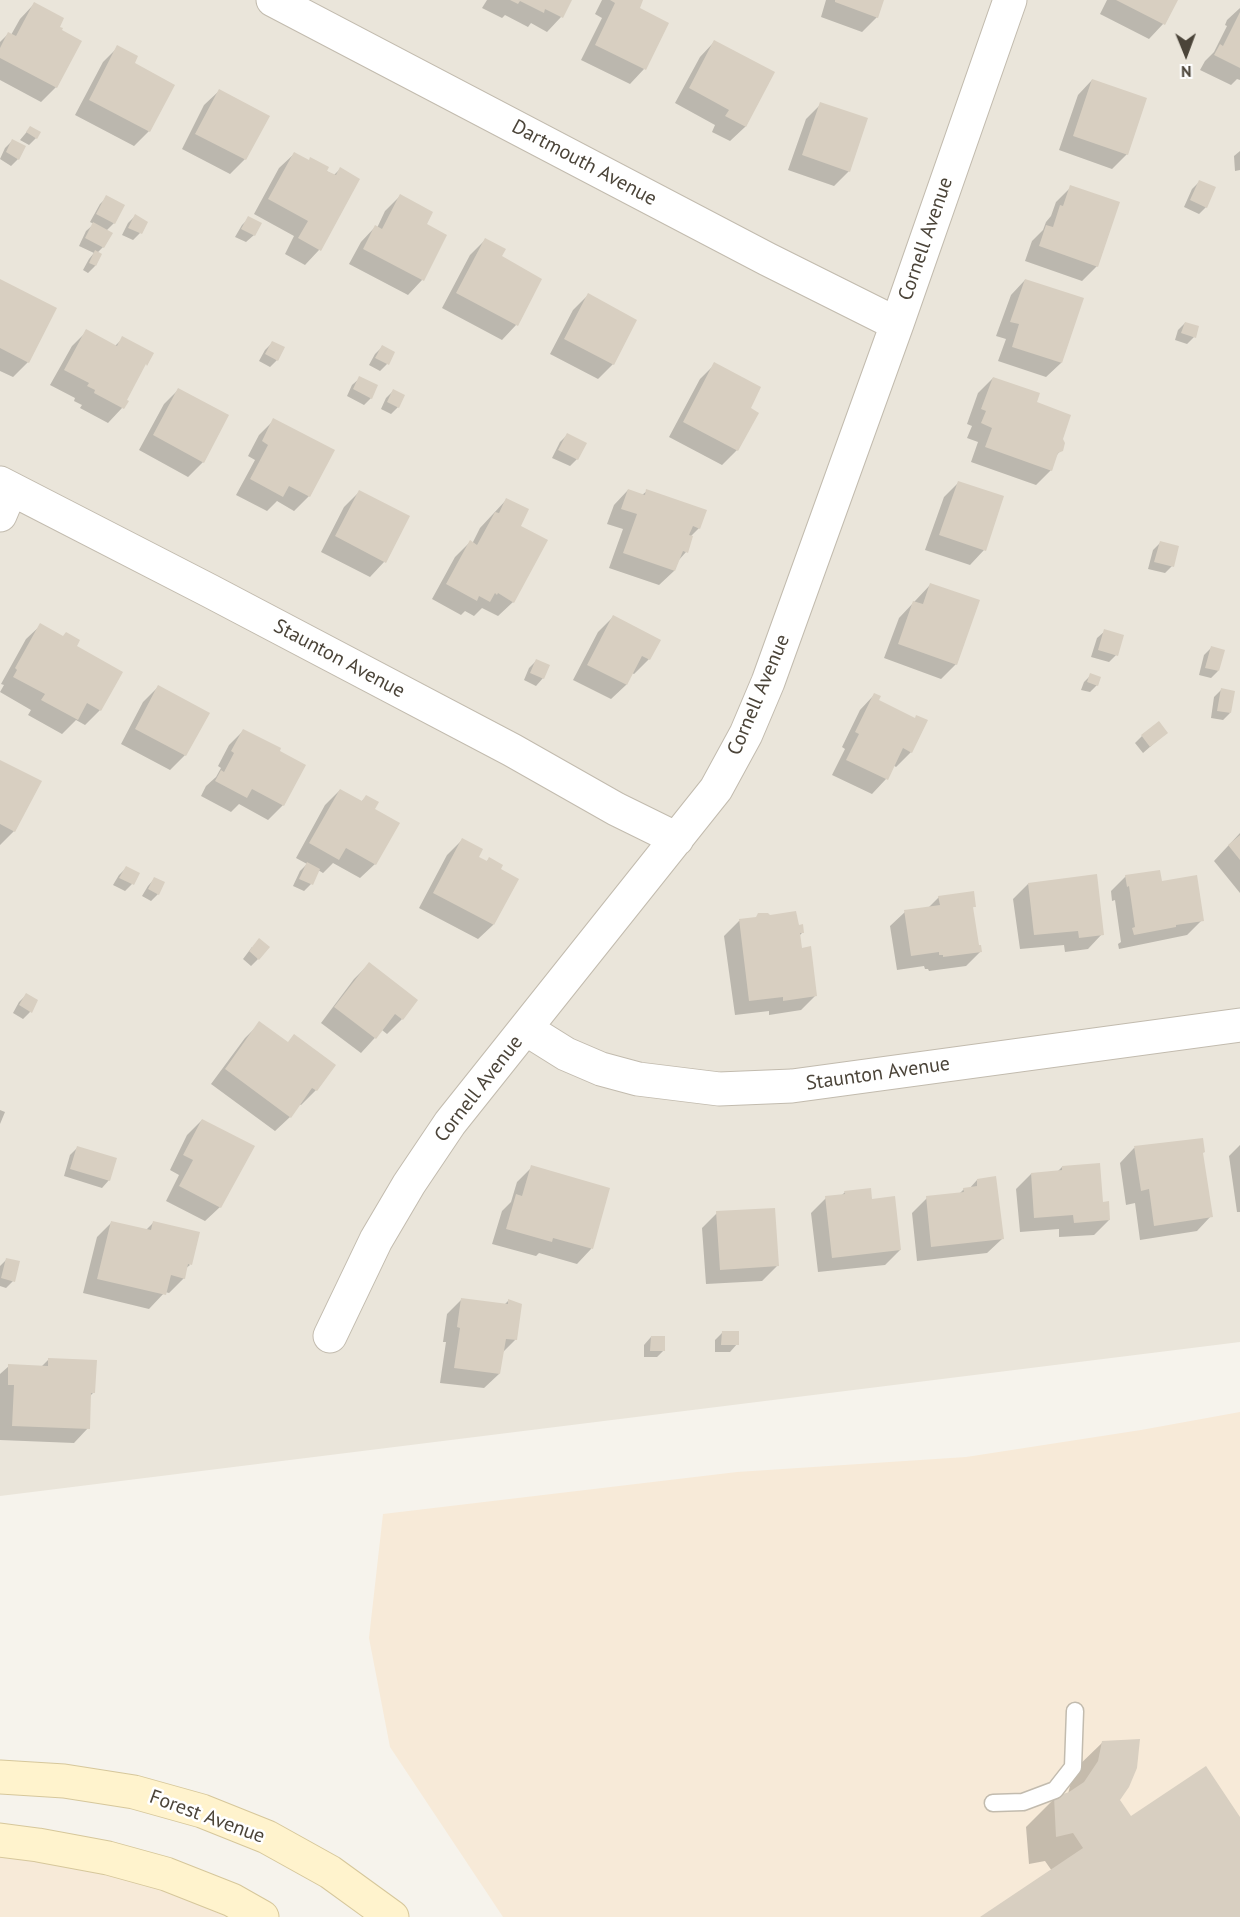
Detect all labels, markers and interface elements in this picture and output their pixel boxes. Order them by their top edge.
north arrow [1156,24,1216,84]
text: N [1181,62,1192,82]
street label: Dartmouth Avenue [508,115,660,211]
street label: Cornell Avenue [894,174,958,304]
street label: Staunton Avenue [269,614,409,704]
street label: Cornell Avenue [723,631,795,759]
street label: Cornell Avenue [430,1031,528,1147]
street label: Staunton Avenue [805,1052,951,1096]
street label: Forest Avenue [146,1785,268,1849]

